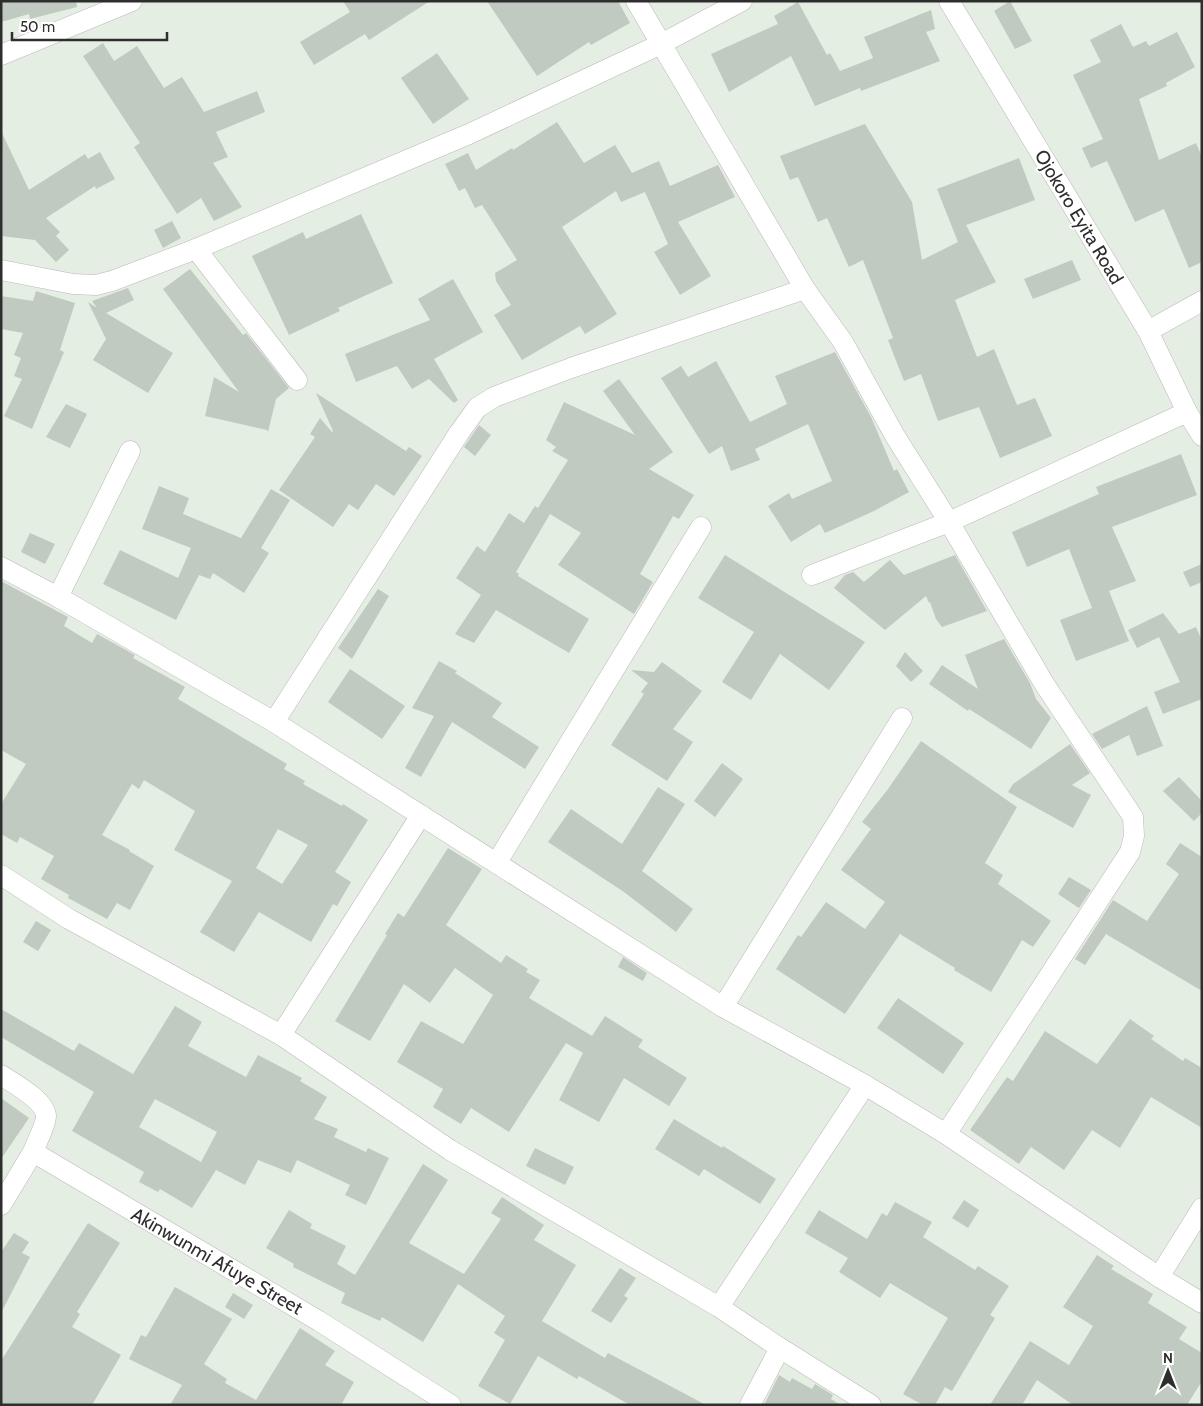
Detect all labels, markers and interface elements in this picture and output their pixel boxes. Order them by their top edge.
scale bar [12,10,168,42]
text: 50 m [20,18,55,36]
street label: Ojokoro Eyita Road [1030,146,1128,288]
street label: Akinwunmi Afuye Street [127,1203,307,1320]
north arrow [1143,1346,1193,1396]
text: N [1163,1349,1173,1367]

